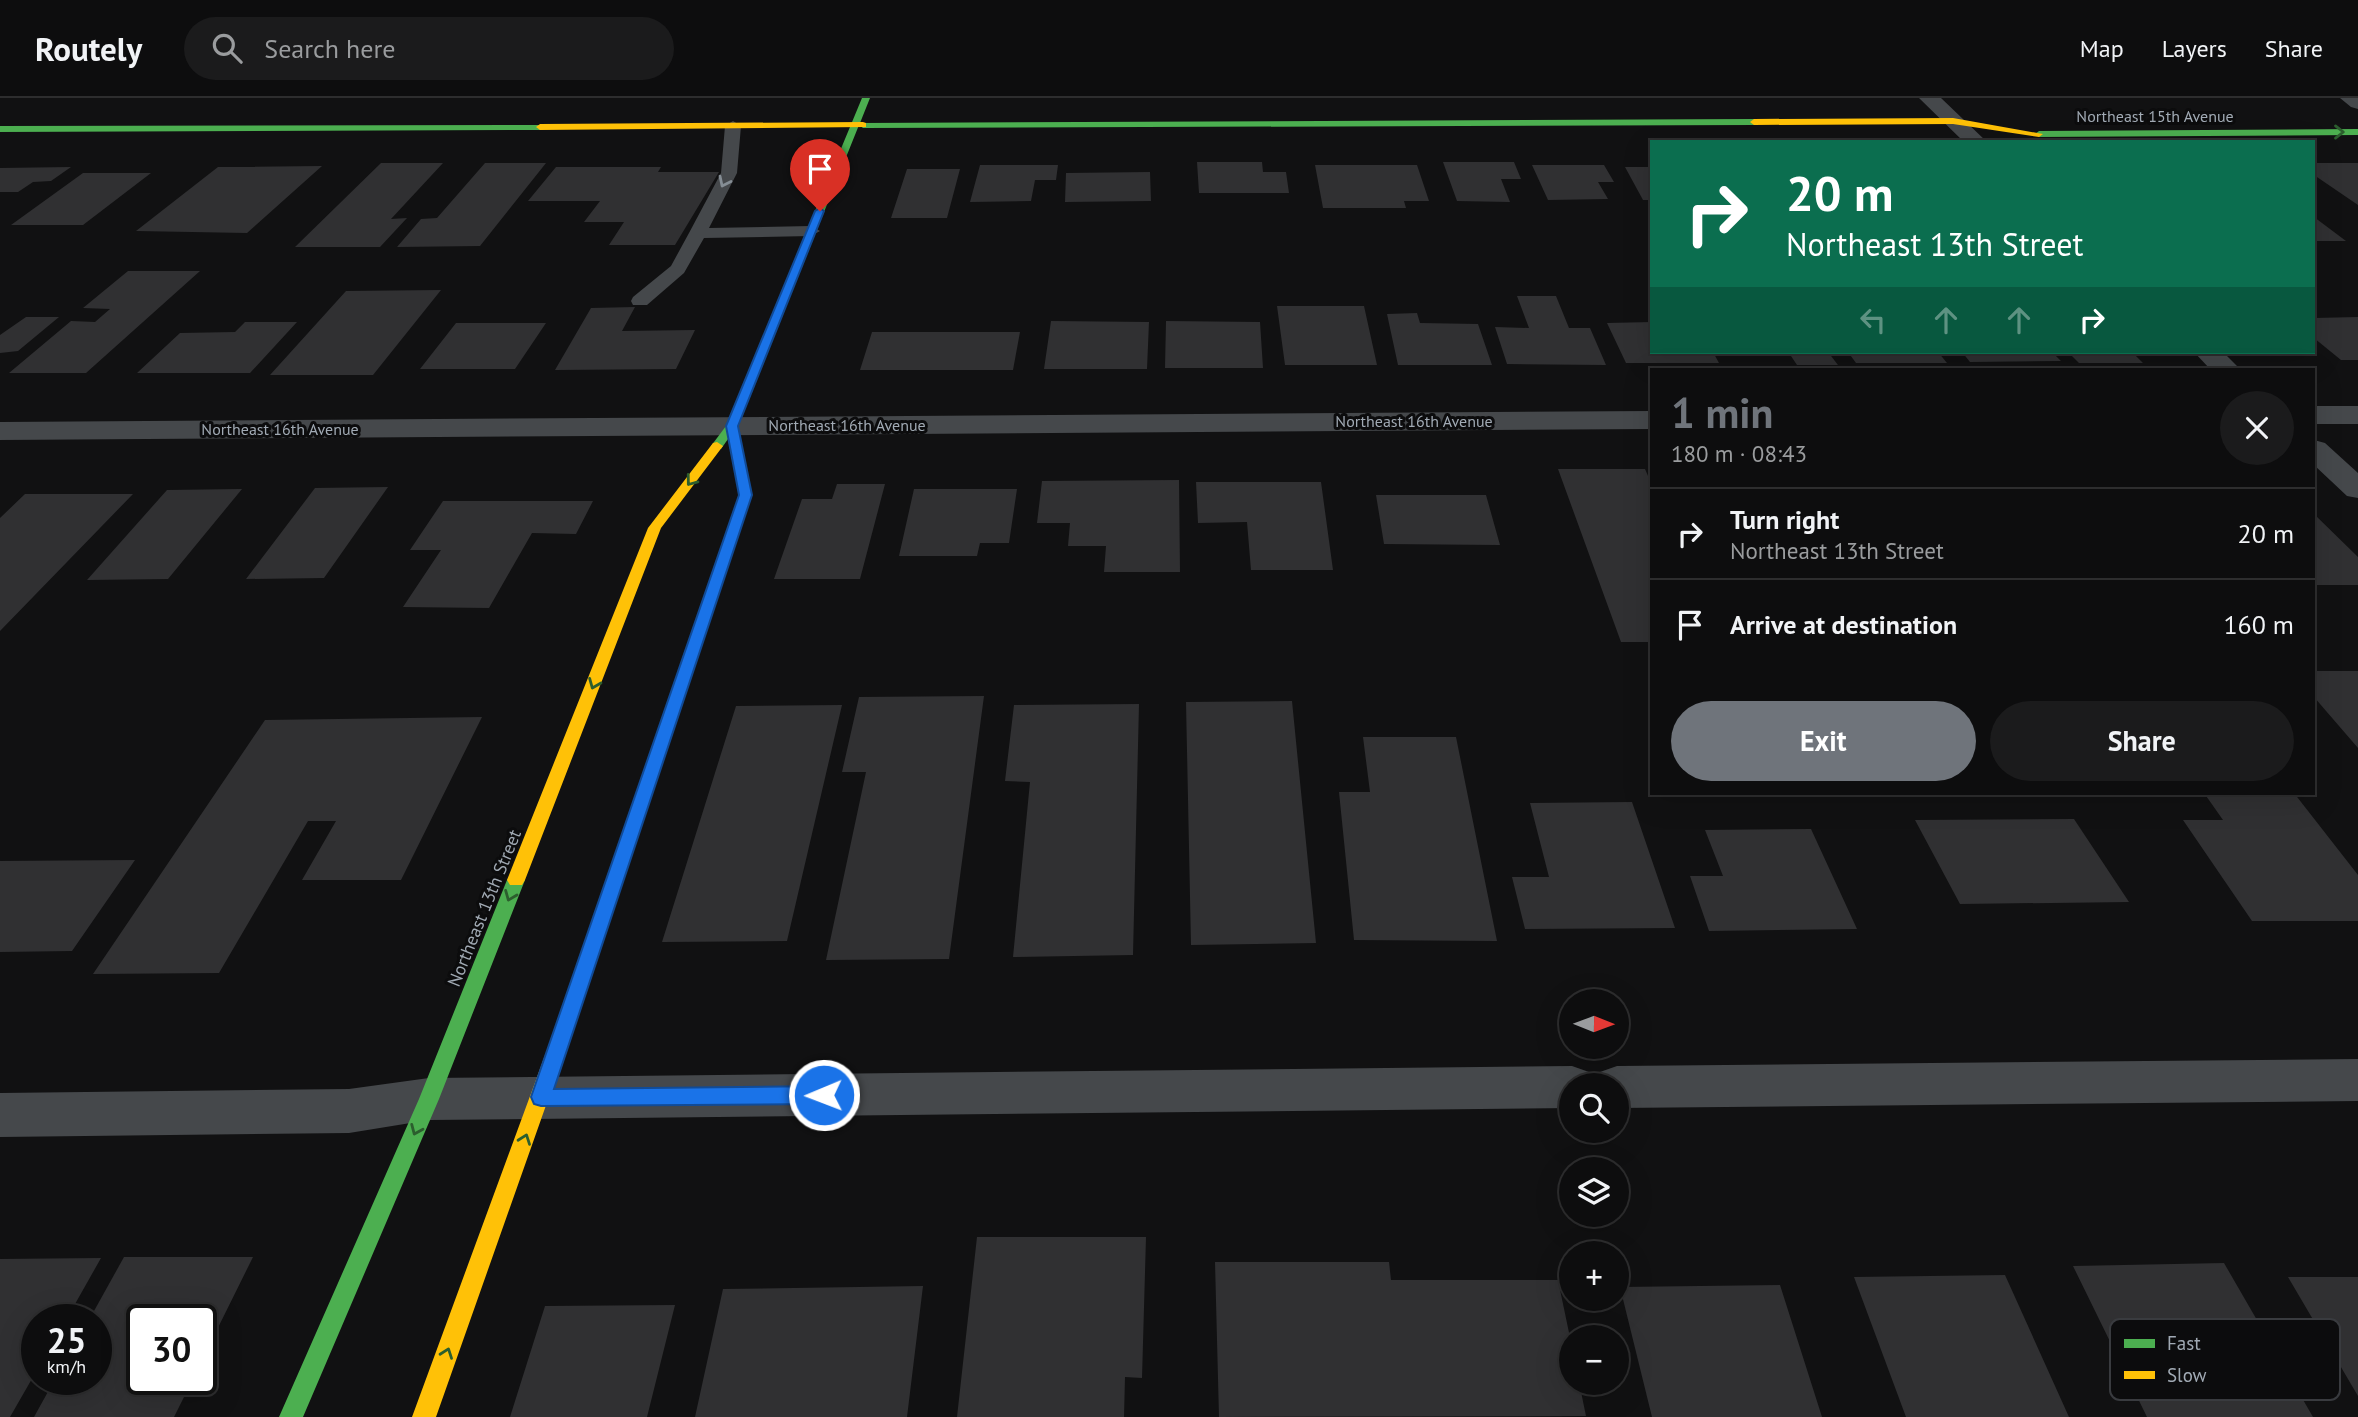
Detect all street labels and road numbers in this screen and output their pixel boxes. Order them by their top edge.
street label: Northeast 15th Avenue [2076,106,2234,126]
street label: Northeast 16th Avenue [1335,411,1493,431]
street label: Northeast 16th Avenue [768,415,926,435]
street label: Northeast 16th Avenue [201,419,359,439]
street label: Northeast 13th Street [442,826,526,990]

